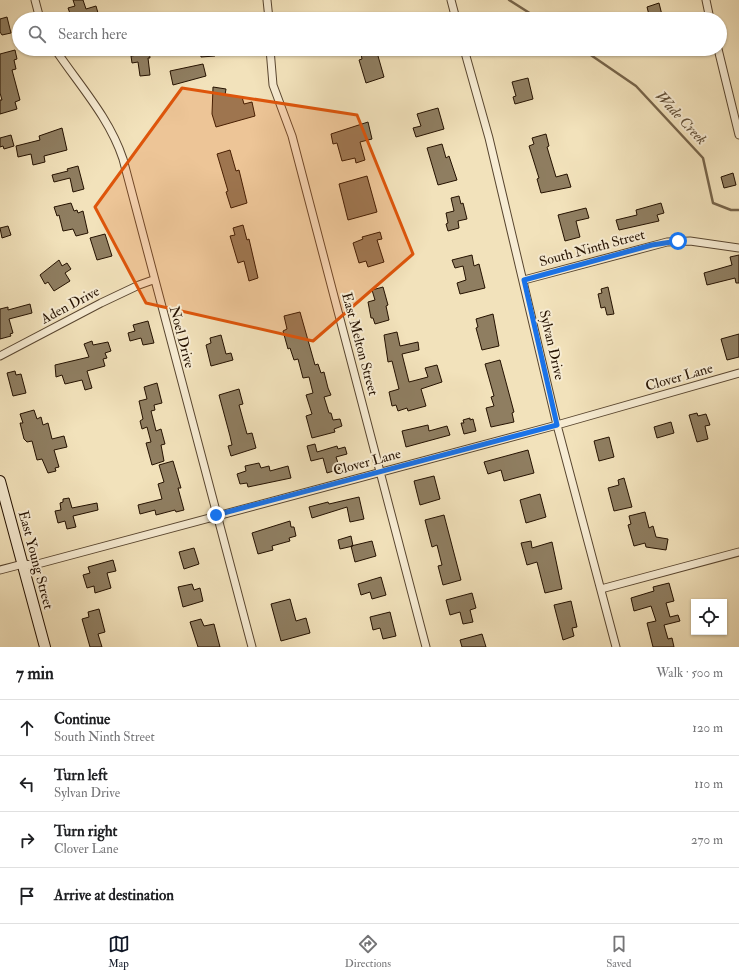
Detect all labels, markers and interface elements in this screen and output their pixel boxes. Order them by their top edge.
search box [12,12,727,56]
icon: search [26,23,48,45]
text: Search here [58,25,127,44]
water label: Wade Creek [651,87,711,149]
street label: South Ninth Street [537,226,647,270]
route start [669,232,687,250]
street label: Aden Drive [37,282,102,328]
street label: East Melton Street [338,291,382,398]
street label: Noel Drive [166,304,198,370]
street label: Sylvan Drive [535,308,568,382]
street label: Clover Lane [643,359,715,395]
street label: Clover Lane [331,445,403,479]
route end [207,506,225,524]
street label: East Young Street [15,509,57,612]
map controls [691,599,727,635]
button: locate [691,599,727,635]
text: 7 min [16,663,54,684]
text: Walk · 500 m [656,665,723,681]
text: Continue [54,710,110,729]
icon: ahead [16,717,38,739]
text: 120 m [692,720,723,736]
text: South Ninth Street [54,729,155,745]
text: Turn left [54,766,108,785]
icon: left [16,773,38,795]
text: 110 m [694,776,723,792]
text: Sylvan Drive [54,785,120,801]
text: Turn right [54,822,117,841]
icon: right [16,829,38,851]
text: 270 m [691,832,723,848]
text: Clover Lane [54,841,118,857]
icon: arrive [16,885,38,907]
text: Arrive at destination [54,886,174,905]
tab: Map [108,933,130,970]
tab: Directions [345,933,391,970]
tab: Saved [606,933,631,970]

